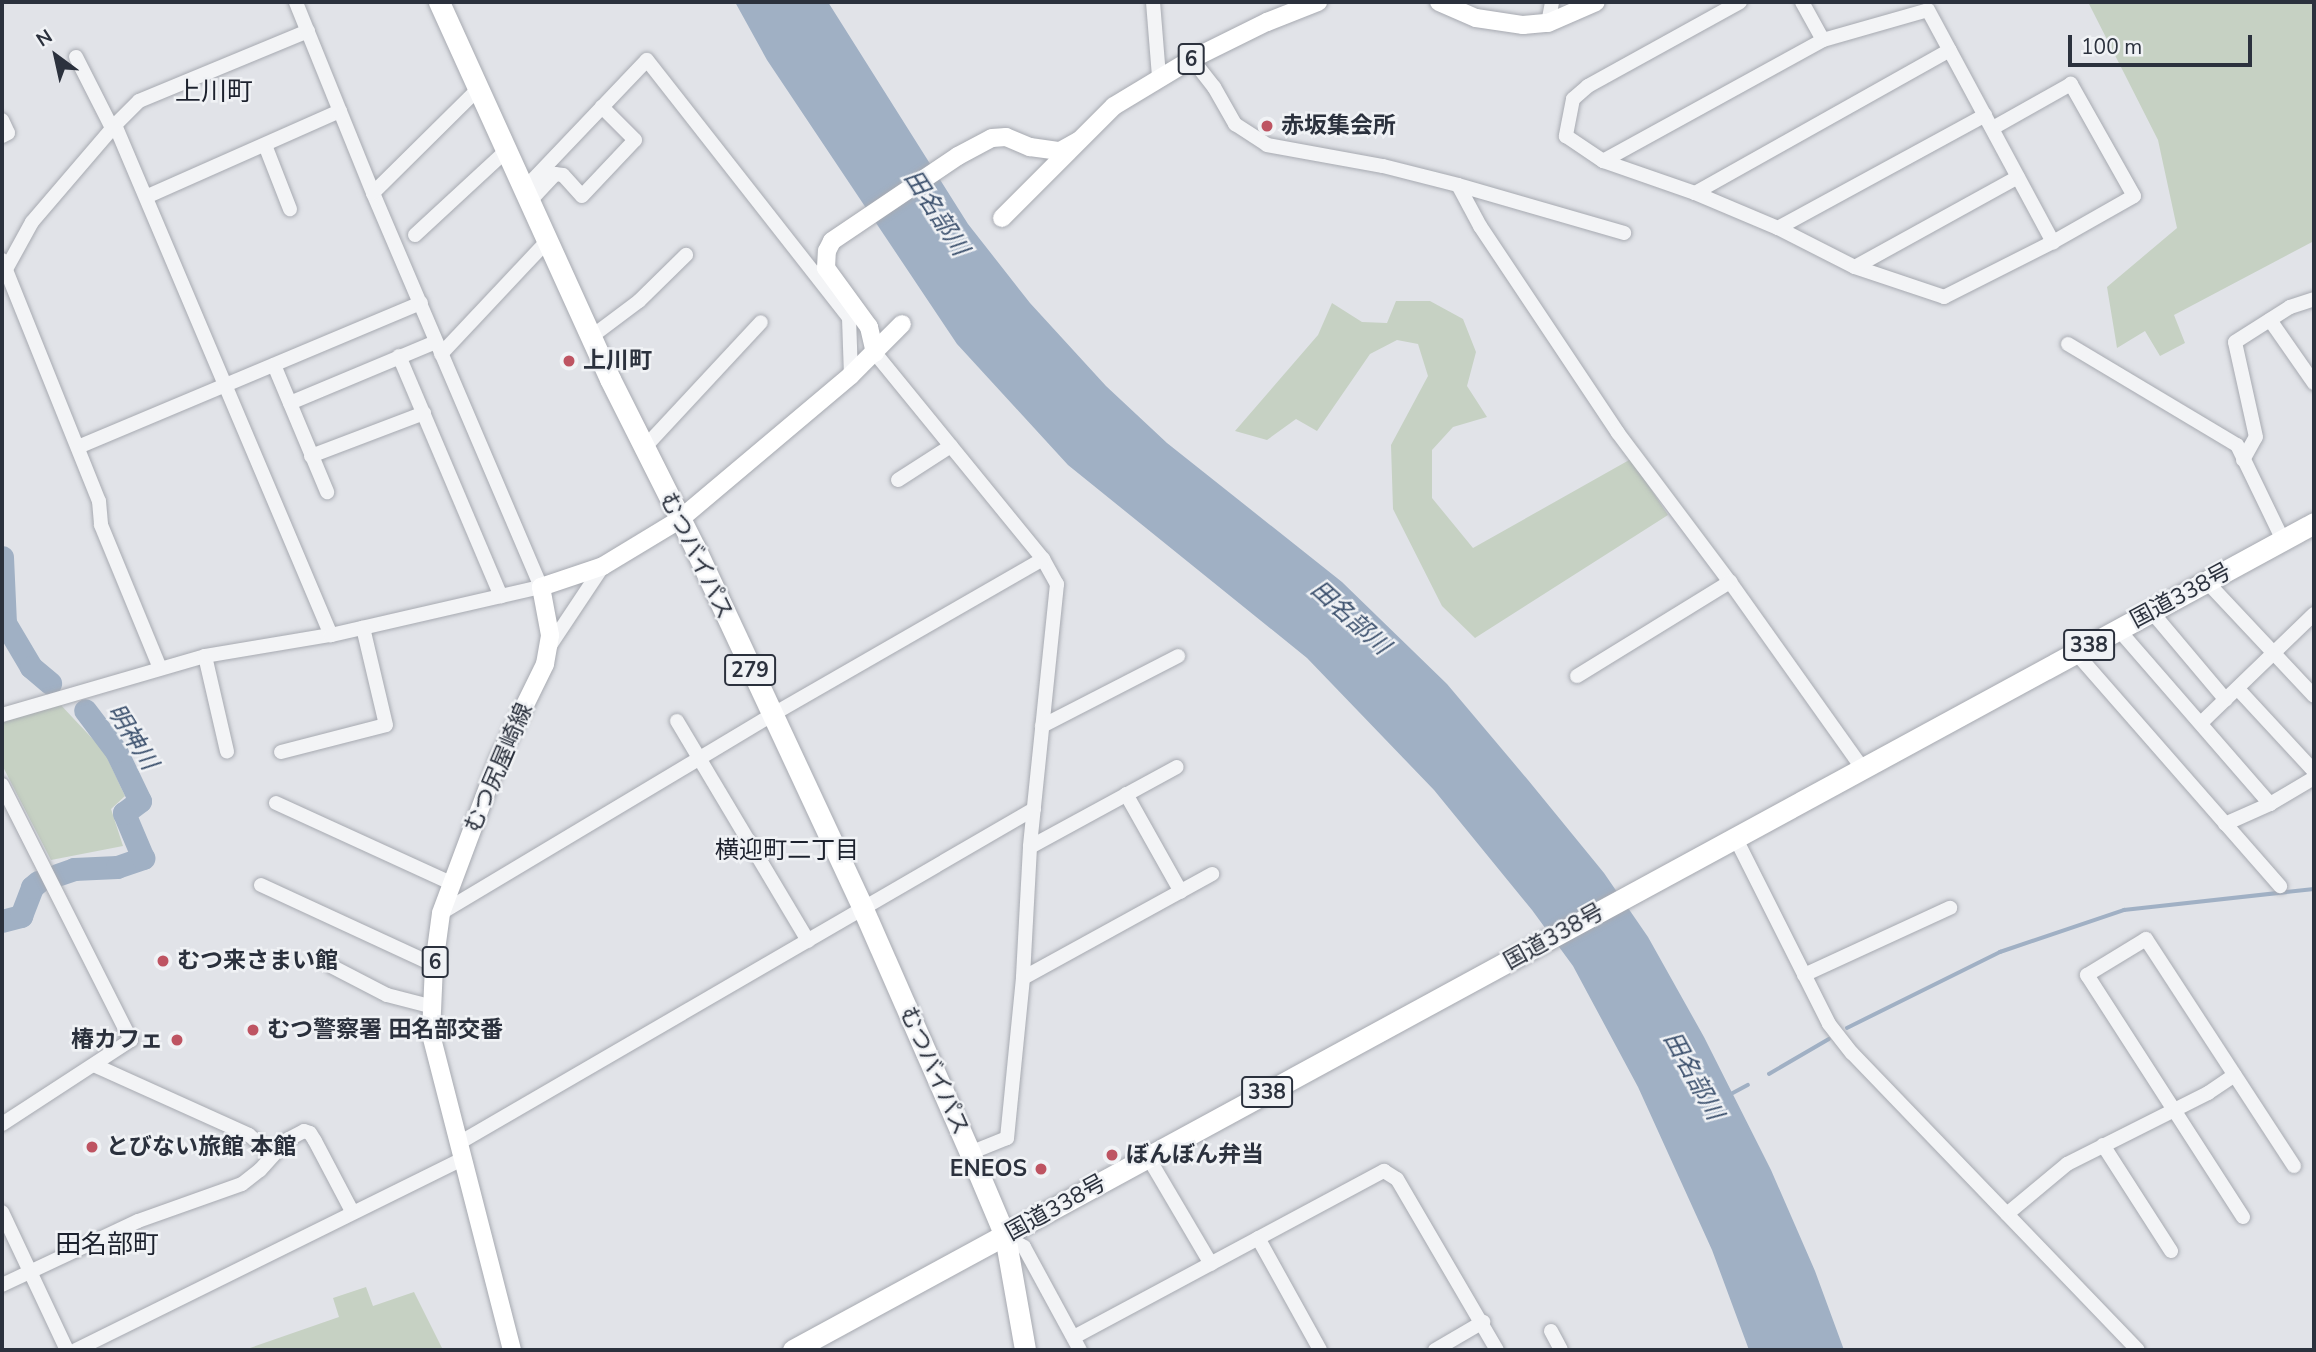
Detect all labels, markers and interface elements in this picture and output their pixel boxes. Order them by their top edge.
north arrow [21,21,91,91]
scale bar [2071,21,2255,65]
text: N [32,24,58,53]
text: 100 m [2081,33,2142,61]
road number: 6 [1177,42,1205,76]
district label: 上川町 [175,76,253,108]
place label: 赤坂集会所 [1281,112,1396,140]
marker: 赤坂集会所 [1259,118,1275,134]
water label: 田名部川 [898,165,974,261]
place label: 上川町 [583,347,652,375]
marker: 上川町 [561,353,577,369]
street label: むつバイパス [653,488,739,624]
street label: 国道338号 [2126,558,2236,634]
water label: 田名部川 [1305,575,1395,661]
road number: 338 [2063,628,2115,662]
road number: 279 [724,652,776,688]
water label: 明神川 [101,699,163,775]
street label: むつ尻屋崎線 [459,699,539,837]
district label: 横迎町二丁目 [715,837,859,865]
street label: 国道338号 [1499,898,1609,976]
road number: 6 [421,944,449,979]
place label: むつ来さまい館 [177,947,338,975]
marker: むつ来さまい館 [155,953,171,969]
street label: むつバイパス [893,1002,975,1140]
place label: むつ警察署 田名部交番 [267,1016,503,1044]
marker: むつ警察署 田名部交番 [245,1022,261,1038]
place label: 椿カフェ [71,1026,163,1054]
water label: 田名部川 [1657,1027,1729,1125]
marker: 椿カフェ [169,1032,185,1048]
road number: 338 [1241,1074,1293,1110]
place label: とびない旅館 本館 [106,1133,296,1161]
marker: とびない旅館 本館 [84,1139,100,1155]
place label: ぼんぼん弁当 [1126,1141,1264,1169]
marker: ぼんぼん弁当 [1104,1147,1120,1163]
place label: ENEOS [950,1155,1027,1183]
marker: ENEOS [1033,1161,1049,1177]
street label: 国道338号 [1001,1169,1111,1247]
district label: 田名部町 [55,1229,159,1261]

